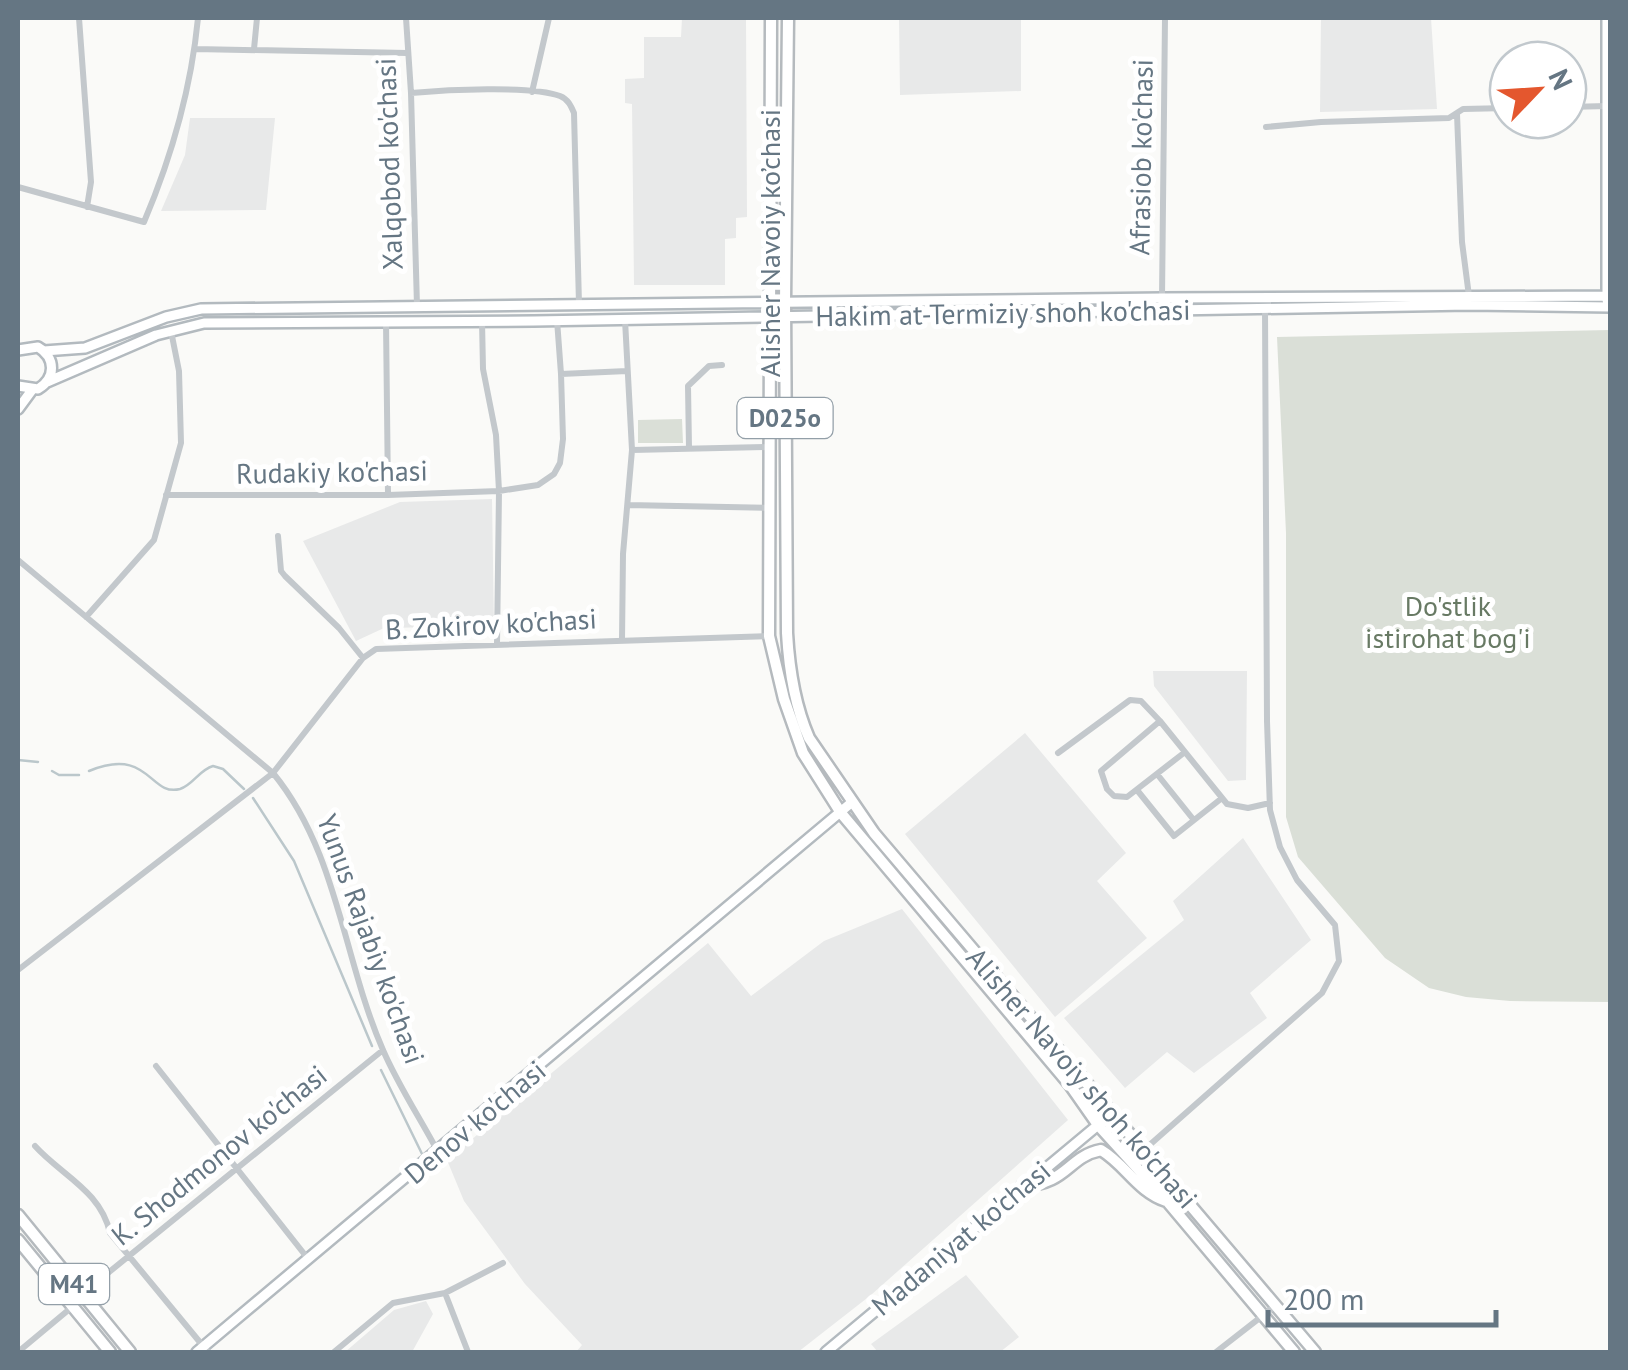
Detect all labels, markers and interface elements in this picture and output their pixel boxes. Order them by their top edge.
north arrow [1488,40,1588,140]
street label: Xalqobod ko'chasi [366,57,411,271]
street label: Afrasiob ko'chasi [1120,58,1161,256]
text: N [1540,63,1582,95]
street label: Alisher Navoiy ko’chasi [751,109,788,377]
street label: Hakim at-Termiziy shoh ko'chasi [815,291,1191,334]
road number: D025o [738,398,832,438]
street label: Rudakiy ko'chasi [236,451,428,492]
park label: Do'stlik istirohat bog'i [1365,587,1531,656]
street label: B. Zokirov ko'chasi [384,599,598,648]
street label: Yunus Rajabiy ko'chasi [309,809,434,1069]
street label: Alisher Navoiy shoh ko'chasi [959,939,1206,1216]
street label: Denov ko'chasi [396,1052,553,1192]
street label: K. Shodmonov ko'chasi [103,1056,334,1253]
street label: Madaniyat ko'chasi [863,1152,1058,1323]
road number: M41 [39,1264,109,1304]
scale bar [1268,1265,1496,1327]
text: 200 m [1283,1279,1364,1318]

